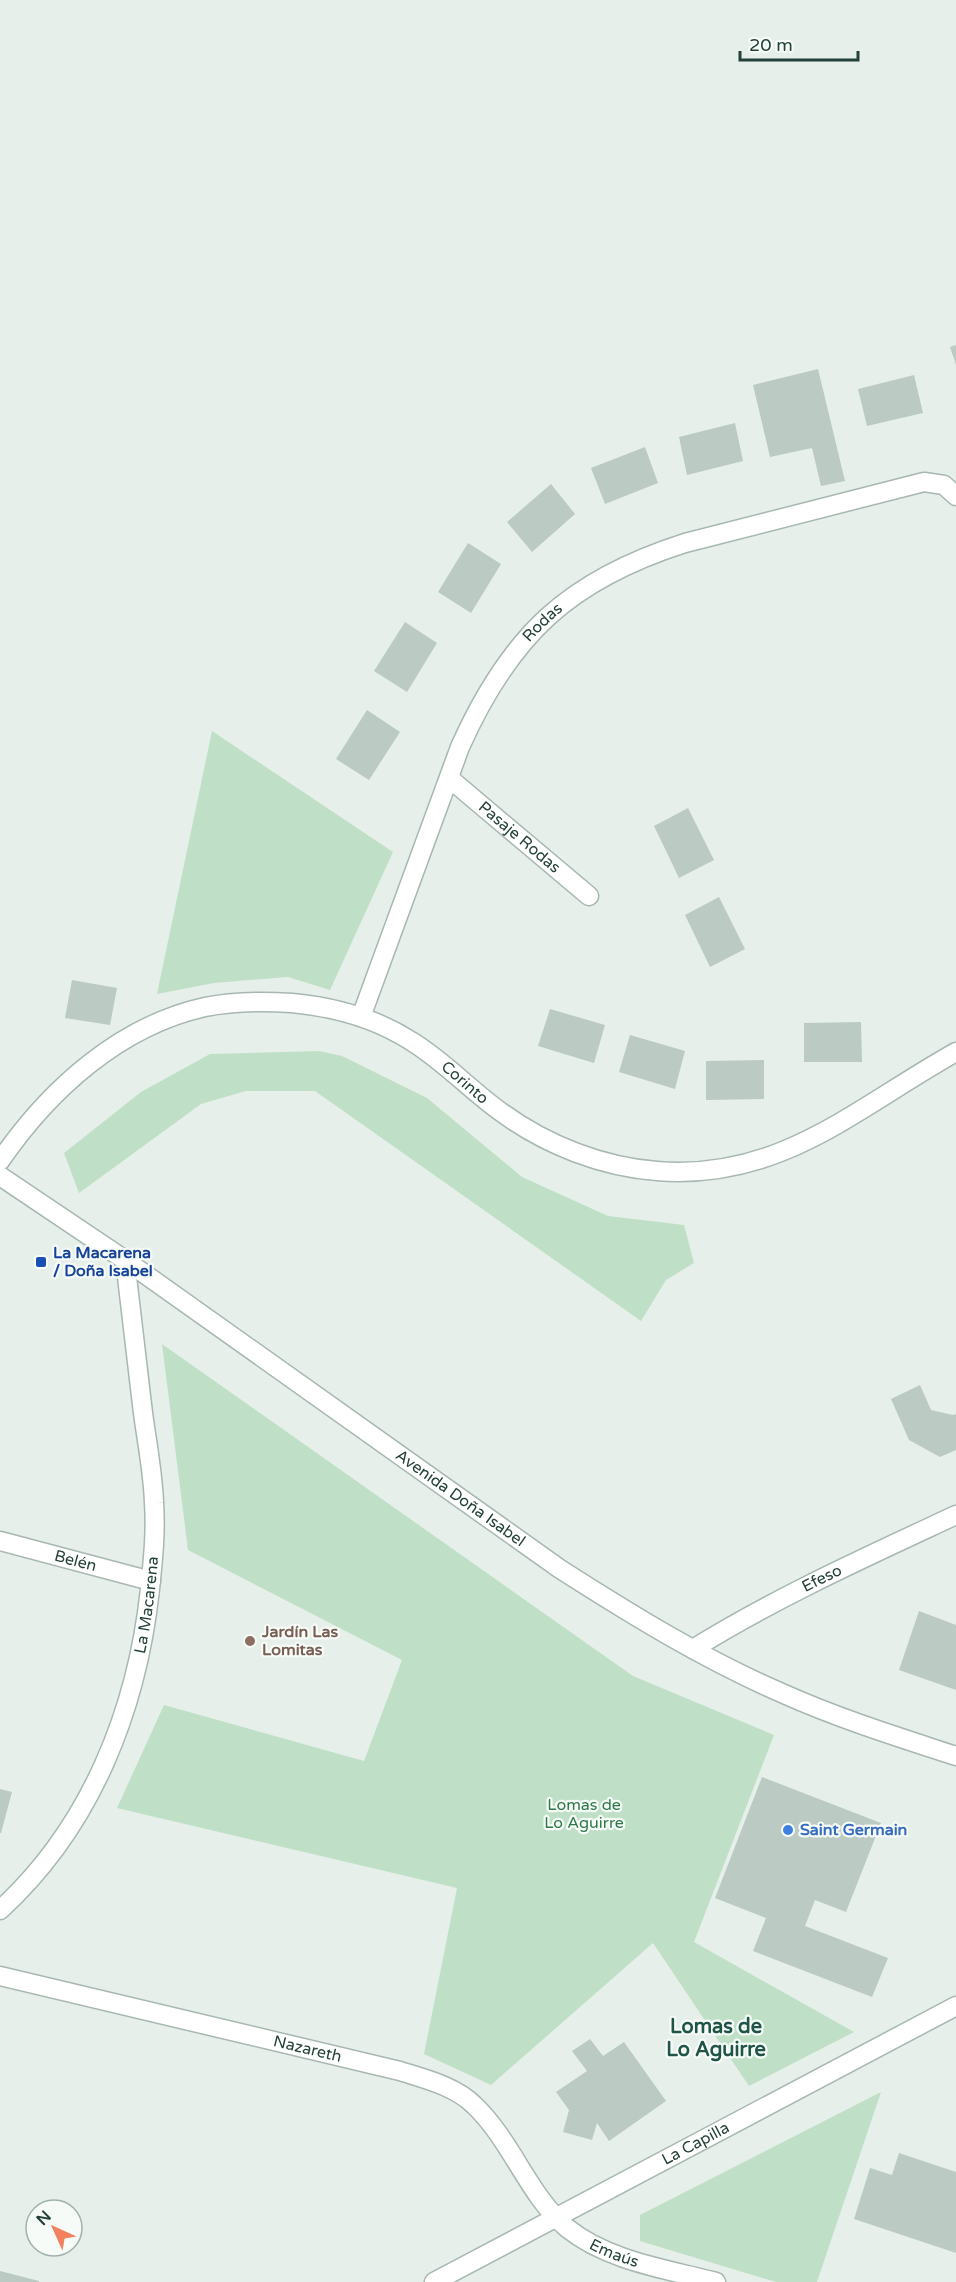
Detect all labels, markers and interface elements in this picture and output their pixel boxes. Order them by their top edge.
scale bar [740,24,858,62]
text: 20 m [749,34,793,56]
street label: Rodas [518,599,566,646]
street label: Pasaje Rodas [474,797,565,878]
street label: Corinto [437,1057,493,1109]
place label: La Macarena / Doña Isabel [53,1243,153,1281]
marker: La Macarena / Doña Isabel [34,1255,48,1269]
street label: Avenida Doña Isabel [392,1445,529,1551]
street label: Belén [52,1546,99,1576]
street label: La Macarena [130,1555,163,1655]
street label: Efeso [799,1560,845,1597]
place label: Jardín Las Lomitas [261,1622,339,1660]
marker: Jardín Las Lomitas [243,1634,257,1648]
park label: Lomas de Lo Aguirre [544,1795,624,1833]
place label: Saint Germain [800,1820,907,1840]
marker: Saint Germain [781,1823,795,1837]
district label: Lomas de Lo Aguirre [666,2015,766,2062]
street label: Nazareth [271,2031,344,2067]
street label: La Capilla [658,2118,733,2170]
north arrow [24,2198,84,2258]
text: N [32,2206,56,2230]
street label: Emaús [586,2235,641,2272]

